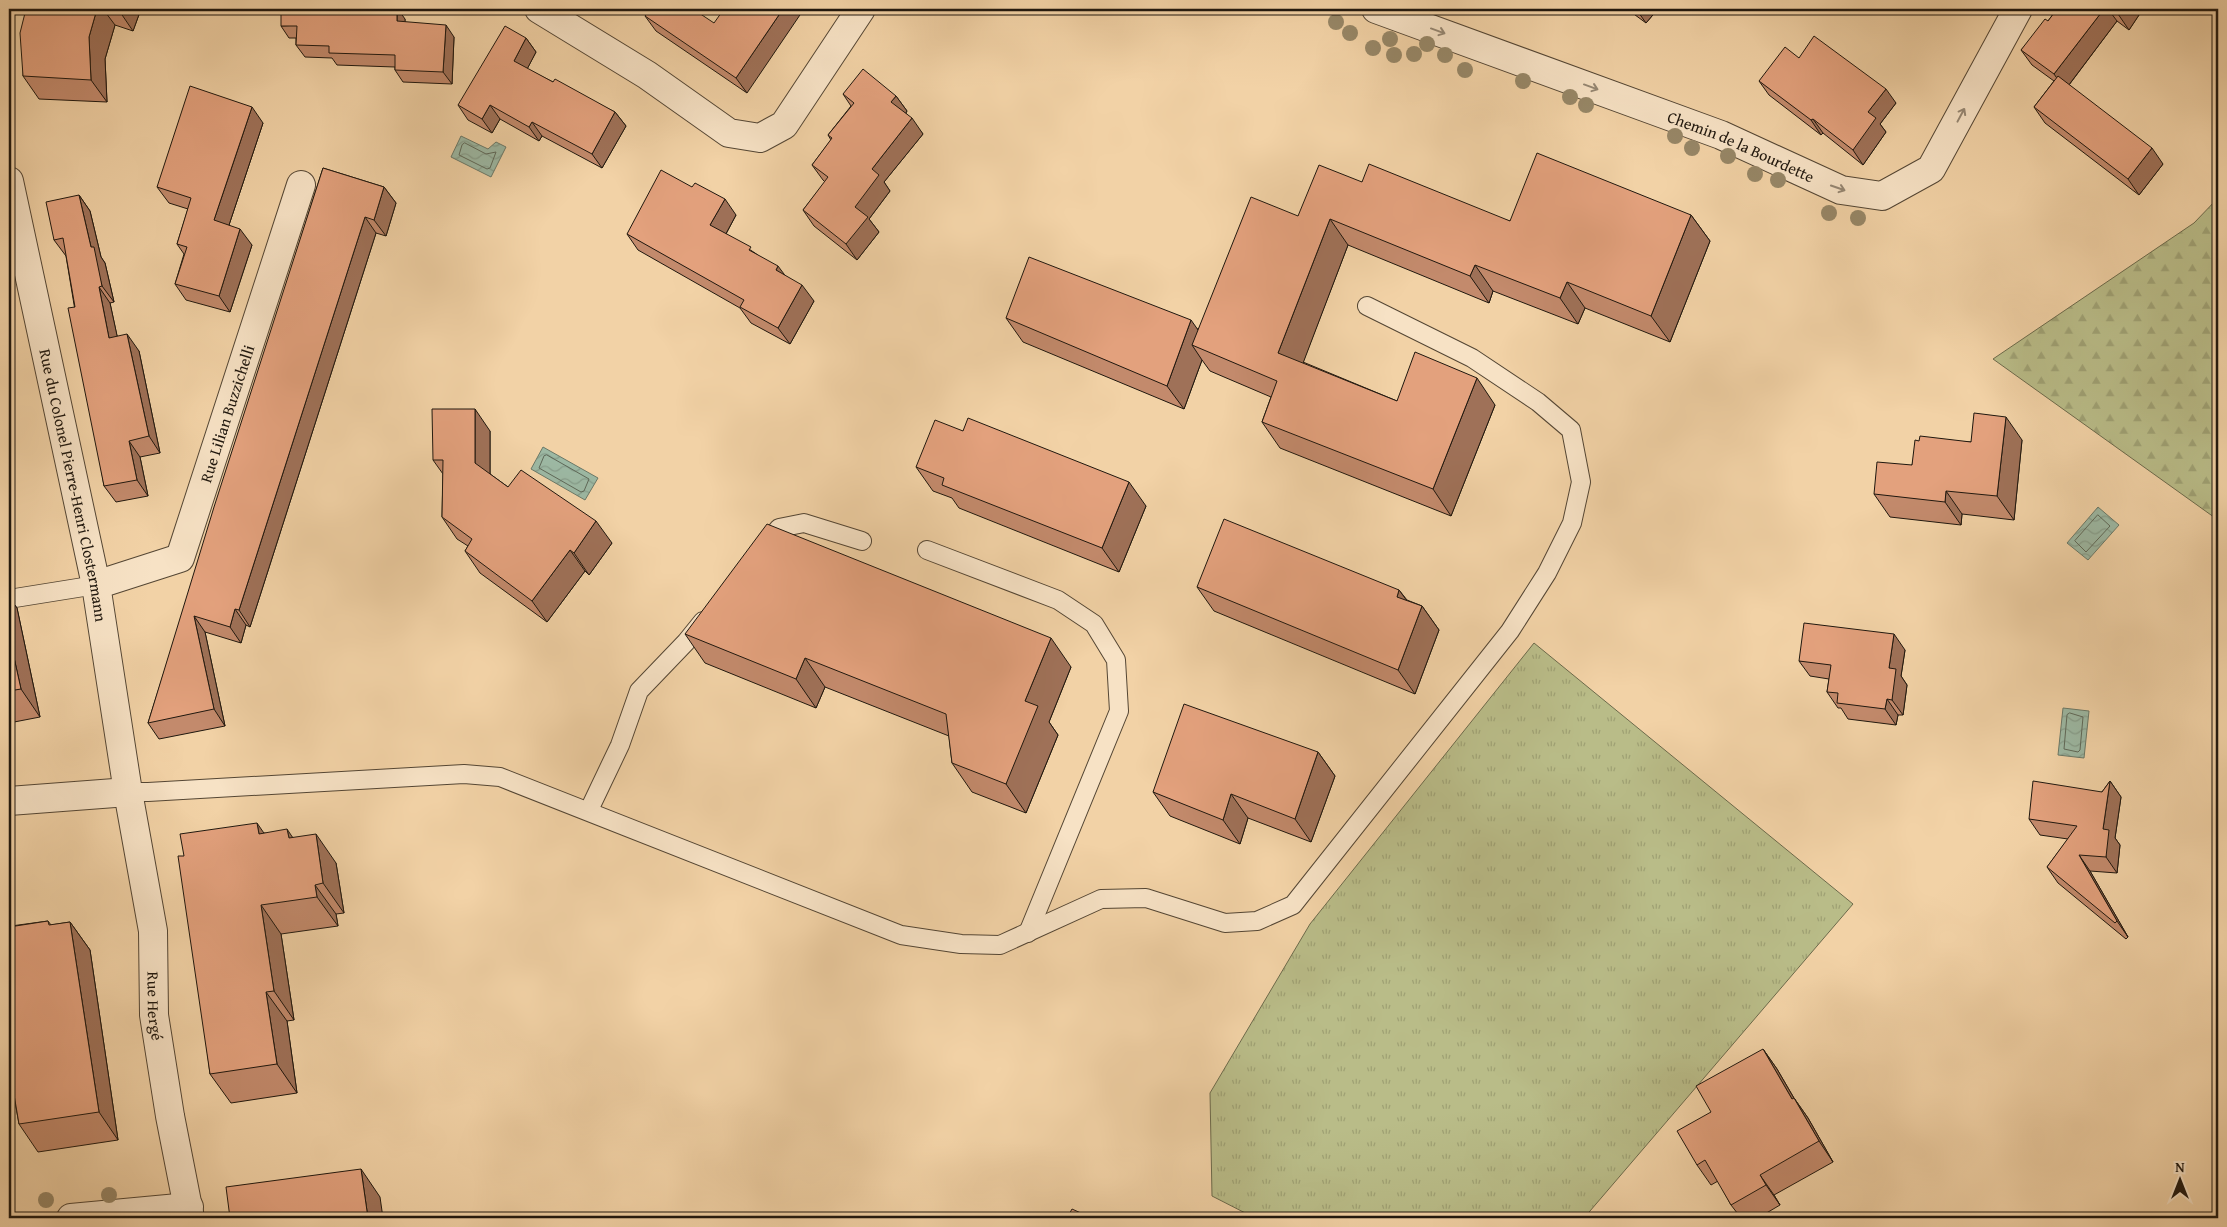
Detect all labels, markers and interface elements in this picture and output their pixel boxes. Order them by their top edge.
one-way arrow [1430,27,1446,36]
one-way arrow [1583,83,1598,92]
street label: Chemin de la Bourdette [1664,104,1818,188]
one-way arrow [1957,108,1966,123]
one-way arrow [1830,184,1846,193]
street label: Rue Lilian Buzzichelli [193,341,261,486]
street label: Rue du Colonel Pierre-Henri Clostermann [33,347,113,623]
street label: Rue Hergé [141,971,170,1042]
north arrow [2154,1154,2204,1204]
text: N [2175,1157,2185,1177]

